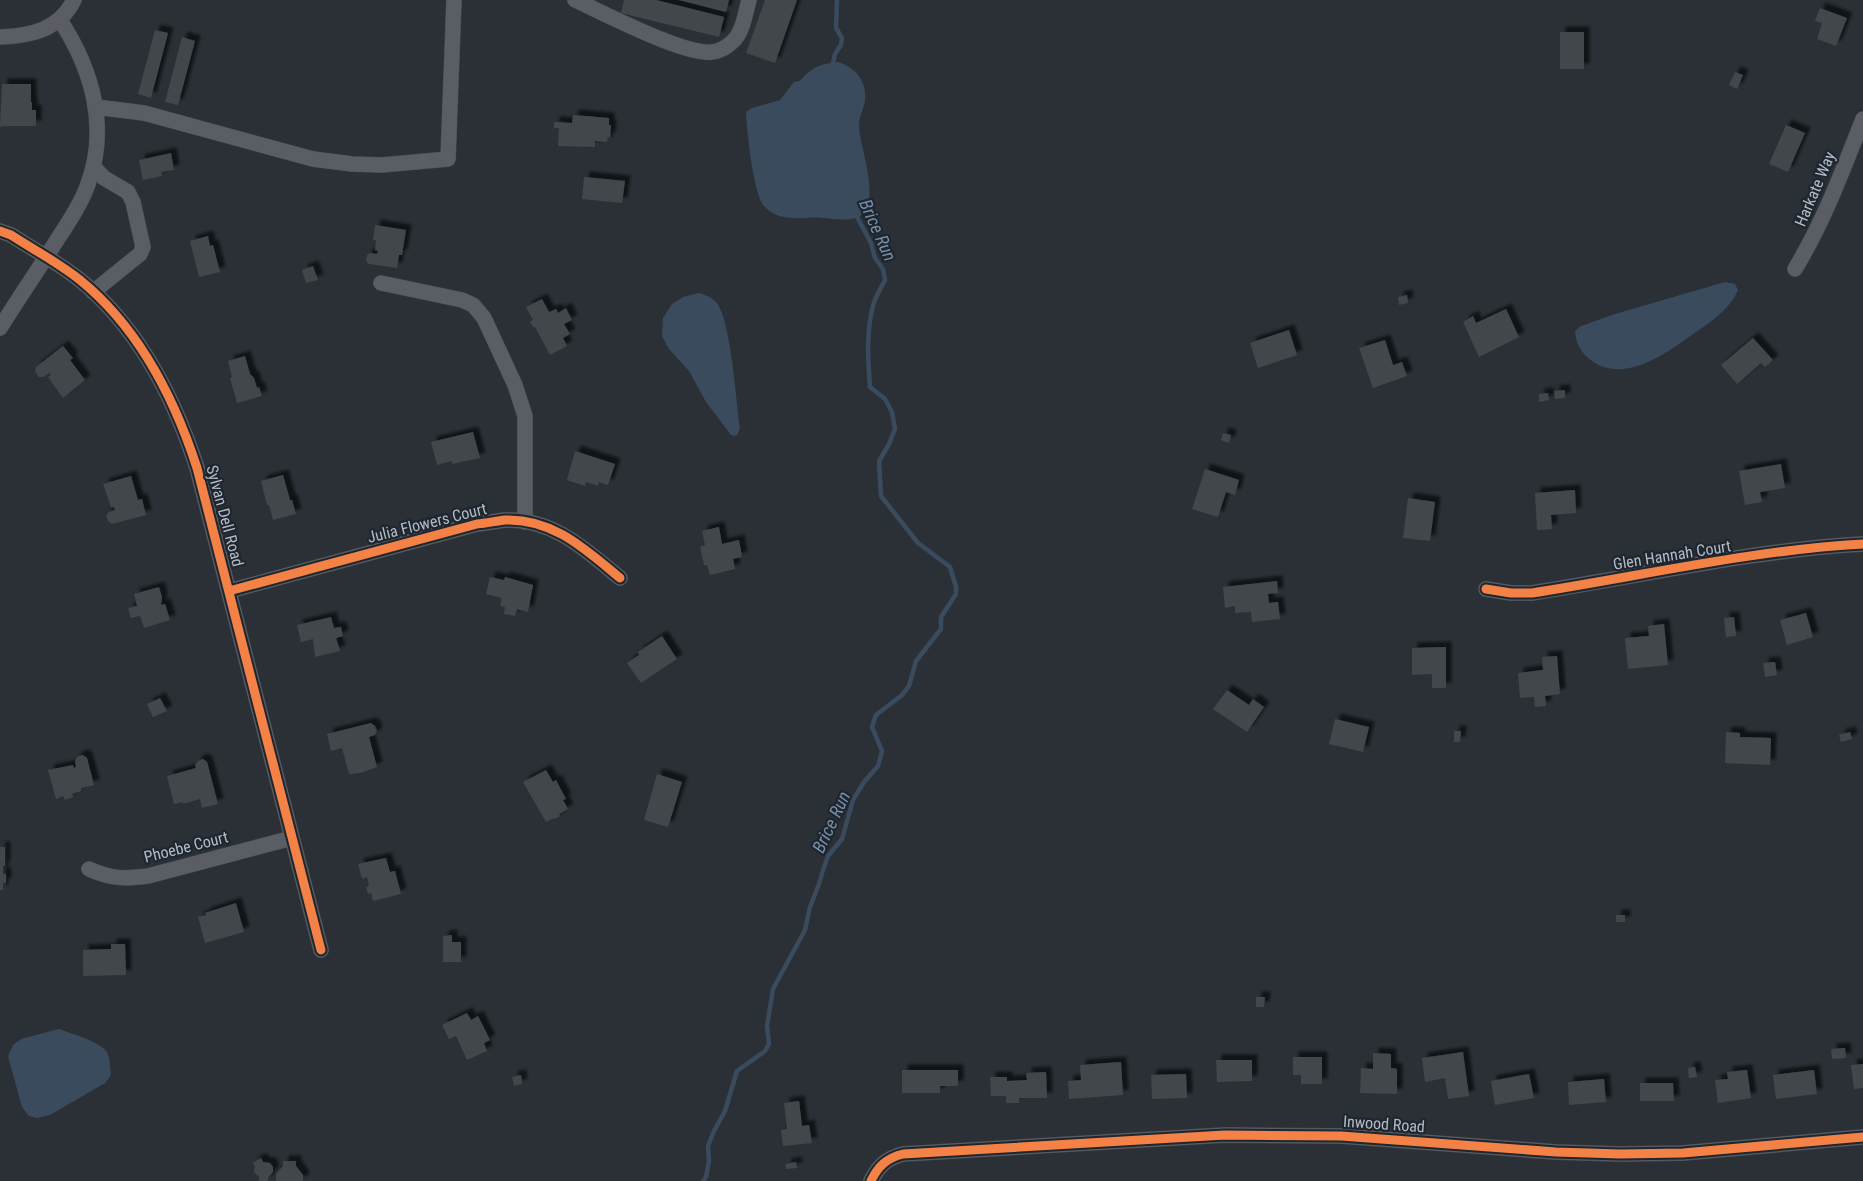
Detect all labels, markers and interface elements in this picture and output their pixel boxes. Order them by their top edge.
street label: Harkate Way [1791,148,1839,229]
water label: Brice Run [855,196,901,264]
street label: Sylvan Dell Road [202,463,248,569]
street label: Julia Flowers Court [365,499,489,547]
street label: Glen Hannah Court [1612,536,1733,574]
water label: Brice Run [808,788,854,856]
street label: Phoebe Court [142,827,230,867]
street label: Inwood Road [1342,1112,1426,1136]

